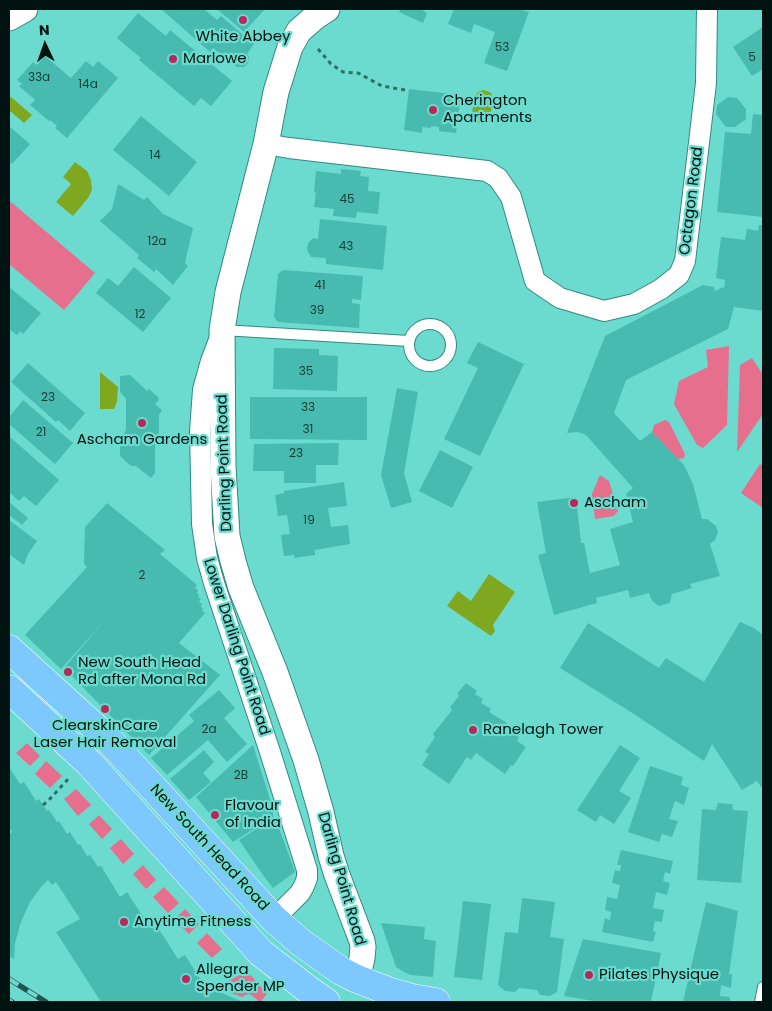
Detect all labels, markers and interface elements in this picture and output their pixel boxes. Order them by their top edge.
marker: White Abbey [237,14,249,26]
north arrow [20,20,70,70]
text: N [38,20,50,40]
place label: White Abbey [196,28,290,46]
house number: 53 [495,41,509,55]
place label: Marlowe [183,50,247,68]
house number: 5 [748,51,756,65]
marker: Marlowe [167,53,179,65]
house number: 33a [28,71,50,85]
house number: 14a [78,78,98,92]
place label: Cherington Apartments [443,92,532,127]
marker: Cherington Apartments [427,104,439,116]
street label: Octagon Road [676,146,708,256]
house number: 14 [149,149,161,163]
house number: 45 [339,193,355,207]
house number: 12a [148,235,166,249]
house number: 43 [339,240,353,254]
house number: 41 [314,279,326,293]
house number: 39 [310,304,324,318]
house number: 12 [135,308,145,322]
house number: 35 [299,365,313,379]
house number: 23 [41,391,55,405]
street label: Darling Point Road [214,394,236,532]
house number: 33 [301,401,315,415]
marker: Ascham Gardens [136,417,148,429]
house number: 31 [303,423,313,437]
house number: 21 [36,426,46,440]
place label: Ascham Gardens [77,431,207,449]
house number: 23 [289,447,303,461]
place label: Ascham [584,494,646,512]
marker: Ascham [568,497,580,509]
house number: 19 [303,514,315,528]
street label: Lower Darling Point Road [199,556,273,738]
house number: 2 [139,569,145,583]
place label: New South Head Rd after Mona Rd [78,654,206,689]
marker: New South Head Rd after Mona Rd [62,666,74,678]
marker: ClearskinCare Laser Hair Removal [99,703,111,715]
place label: ClearskinCare Laser Hair Removal [34,717,176,752]
place label: Ranelagh Tower [483,721,604,739]
house number: 2a [201,723,217,737]
marker: Ranelagh Tower [467,724,479,736]
house number: 2B [234,769,248,783]
street label: New South Head Road [146,781,272,915]
place label: Flavour of India [225,797,281,832]
marker: Flavour of India [209,809,221,821]
street label: Darling Point Road [313,810,369,948]
place label: Anytime Fitness [134,913,251,931]
marker: Anytime Fitness [118,916,130,928]
place label: Allegra Spender MP [196,961,284,996]
place label: Pilates Physique [599,966,719,984]
marker: Pilates Physique [583,969,595,981]
marker: Allegra Spender MP [180,973,192,985]

